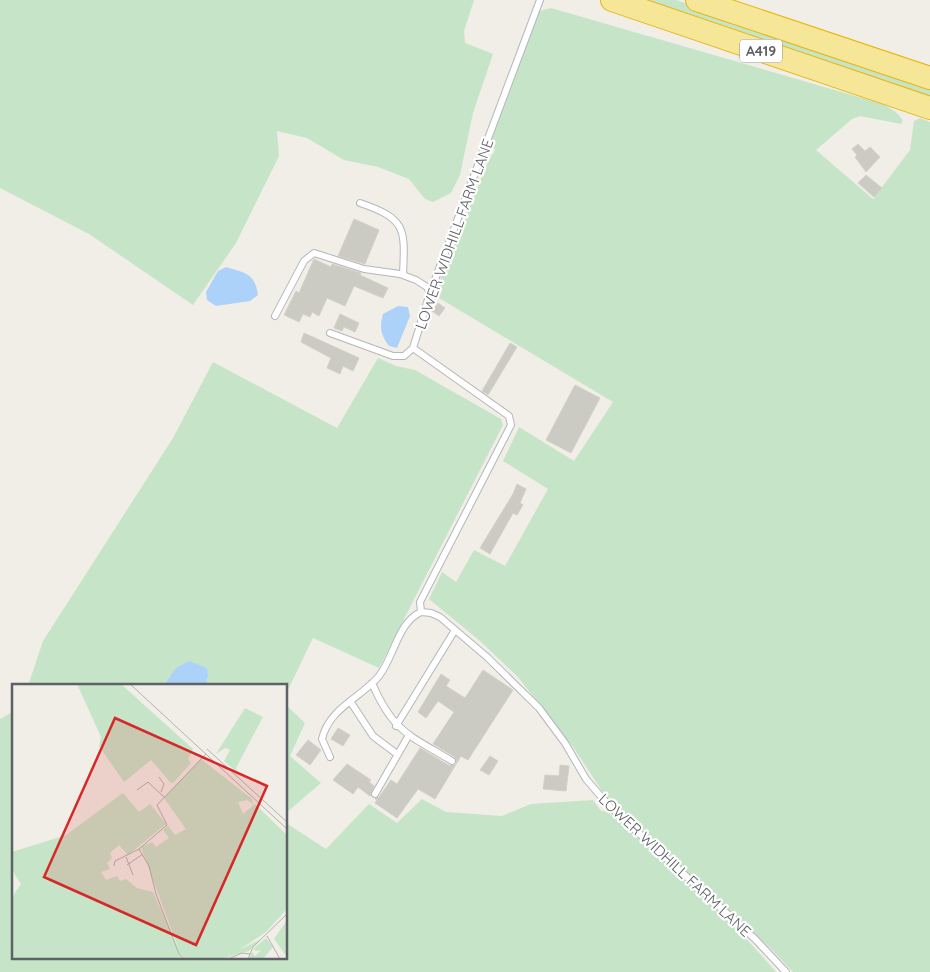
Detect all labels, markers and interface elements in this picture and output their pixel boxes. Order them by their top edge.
road number: A419 [740,40,782,62]
street label: LOWER WIDHILL FARM LANE [411,136,497,332]
inset map [12,684,288,960]
street label: LOWER WIDHILL FARM LANE [595,789,755,941]

